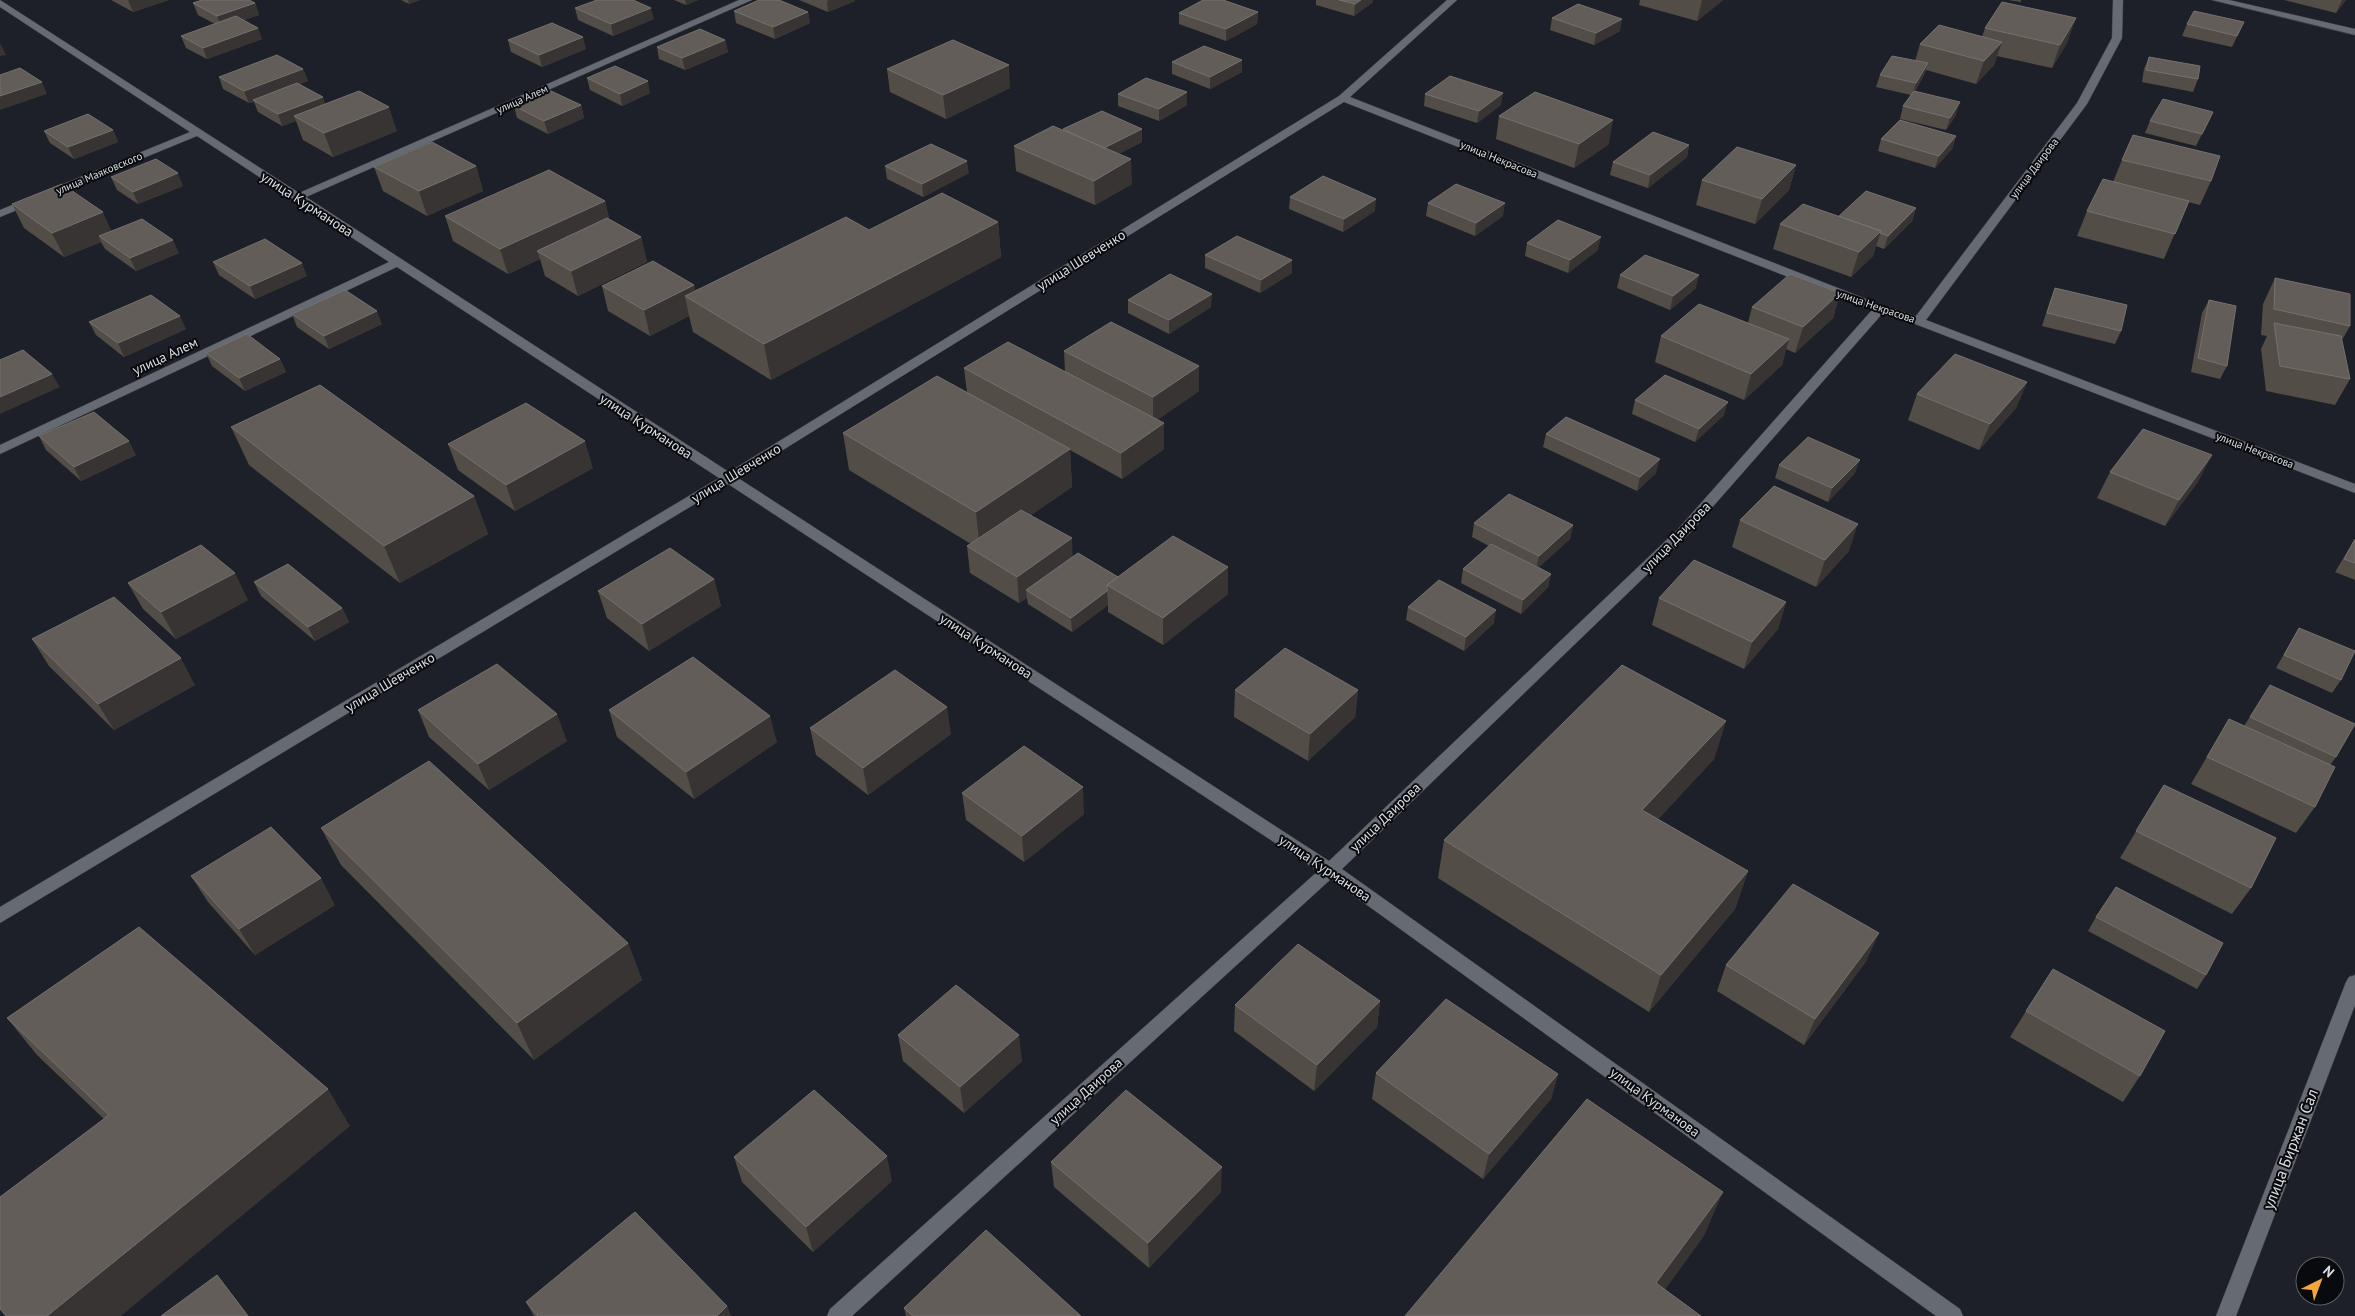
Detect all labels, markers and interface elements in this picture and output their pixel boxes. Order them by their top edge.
street label: улица Алем [494,81,550,117]
street label: улица Даирова [2007,135,2061,201]
street label: улица Некрасова [1458,137,1540,181]
street label: улица Маяковского [54,148,144,198]
street label: улица Курманова [257,167,357,241]
street label: улица Шевченко [1033,226,1129,294]
street label: улица Некрасова [1835,286,1917,326]
street label: улица Алем [129,333,201,379]
street label: улица Курманова [596,389,696,463]
street label: улица Некрасова [2214,429,2296,471]
street label: улица Шевченко [688,439,784,507]
street label: улица Даирова [1638,498,1714,576]
street label: улица Курманова [936,609,1036,683]
street label: улица Шевченко [342,648,438,716]
street label: улица Даирова [1346,779,1424,855]
street label: улица Курманова [1276,831,1374,905]
street label: улица Даирова [1046,1054,1126,1128]
street label: улица Курманова [1606,1063,1704,1141]
street label: улица Биржан Сал [2258,1086,2322,1212]
north arrow [2295,1256,2345,1306]
text: N [2319,1262,2338,1281]

